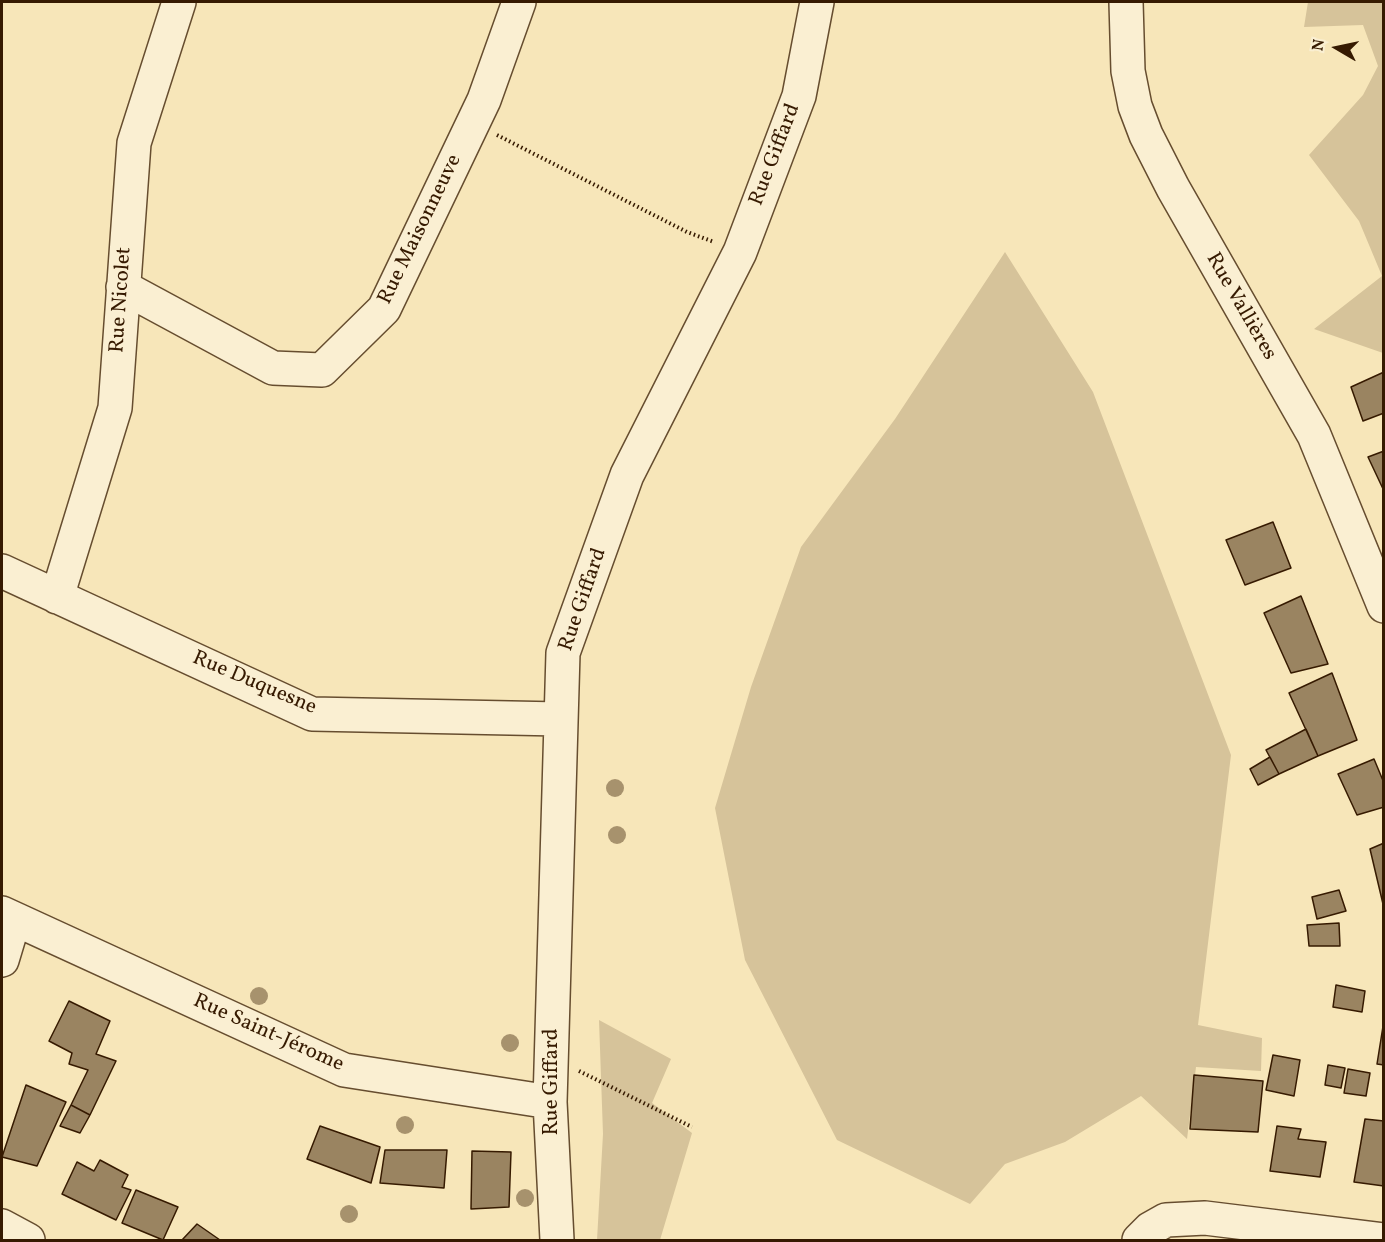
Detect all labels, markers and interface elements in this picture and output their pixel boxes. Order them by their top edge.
north arrow [1307,18,1367,78]
text: N [1307,38,1331,53]
street label: Rue Giffard [745,100,807,210]
street label: Rue Maisonneuve [374,151,468,309]
street label: Rue Nicolet [106,246,138,354]
street label: Rue Vallières [1199,249,1281,365]
street label: Rue Giffard [555,545,613,655]
street label: Rue Duquesne [188,647,320,721]
street label: Rue Saint-Jérome [189,989,347,1079]
street label: Rue Giffard [540,1028,566,1136]

